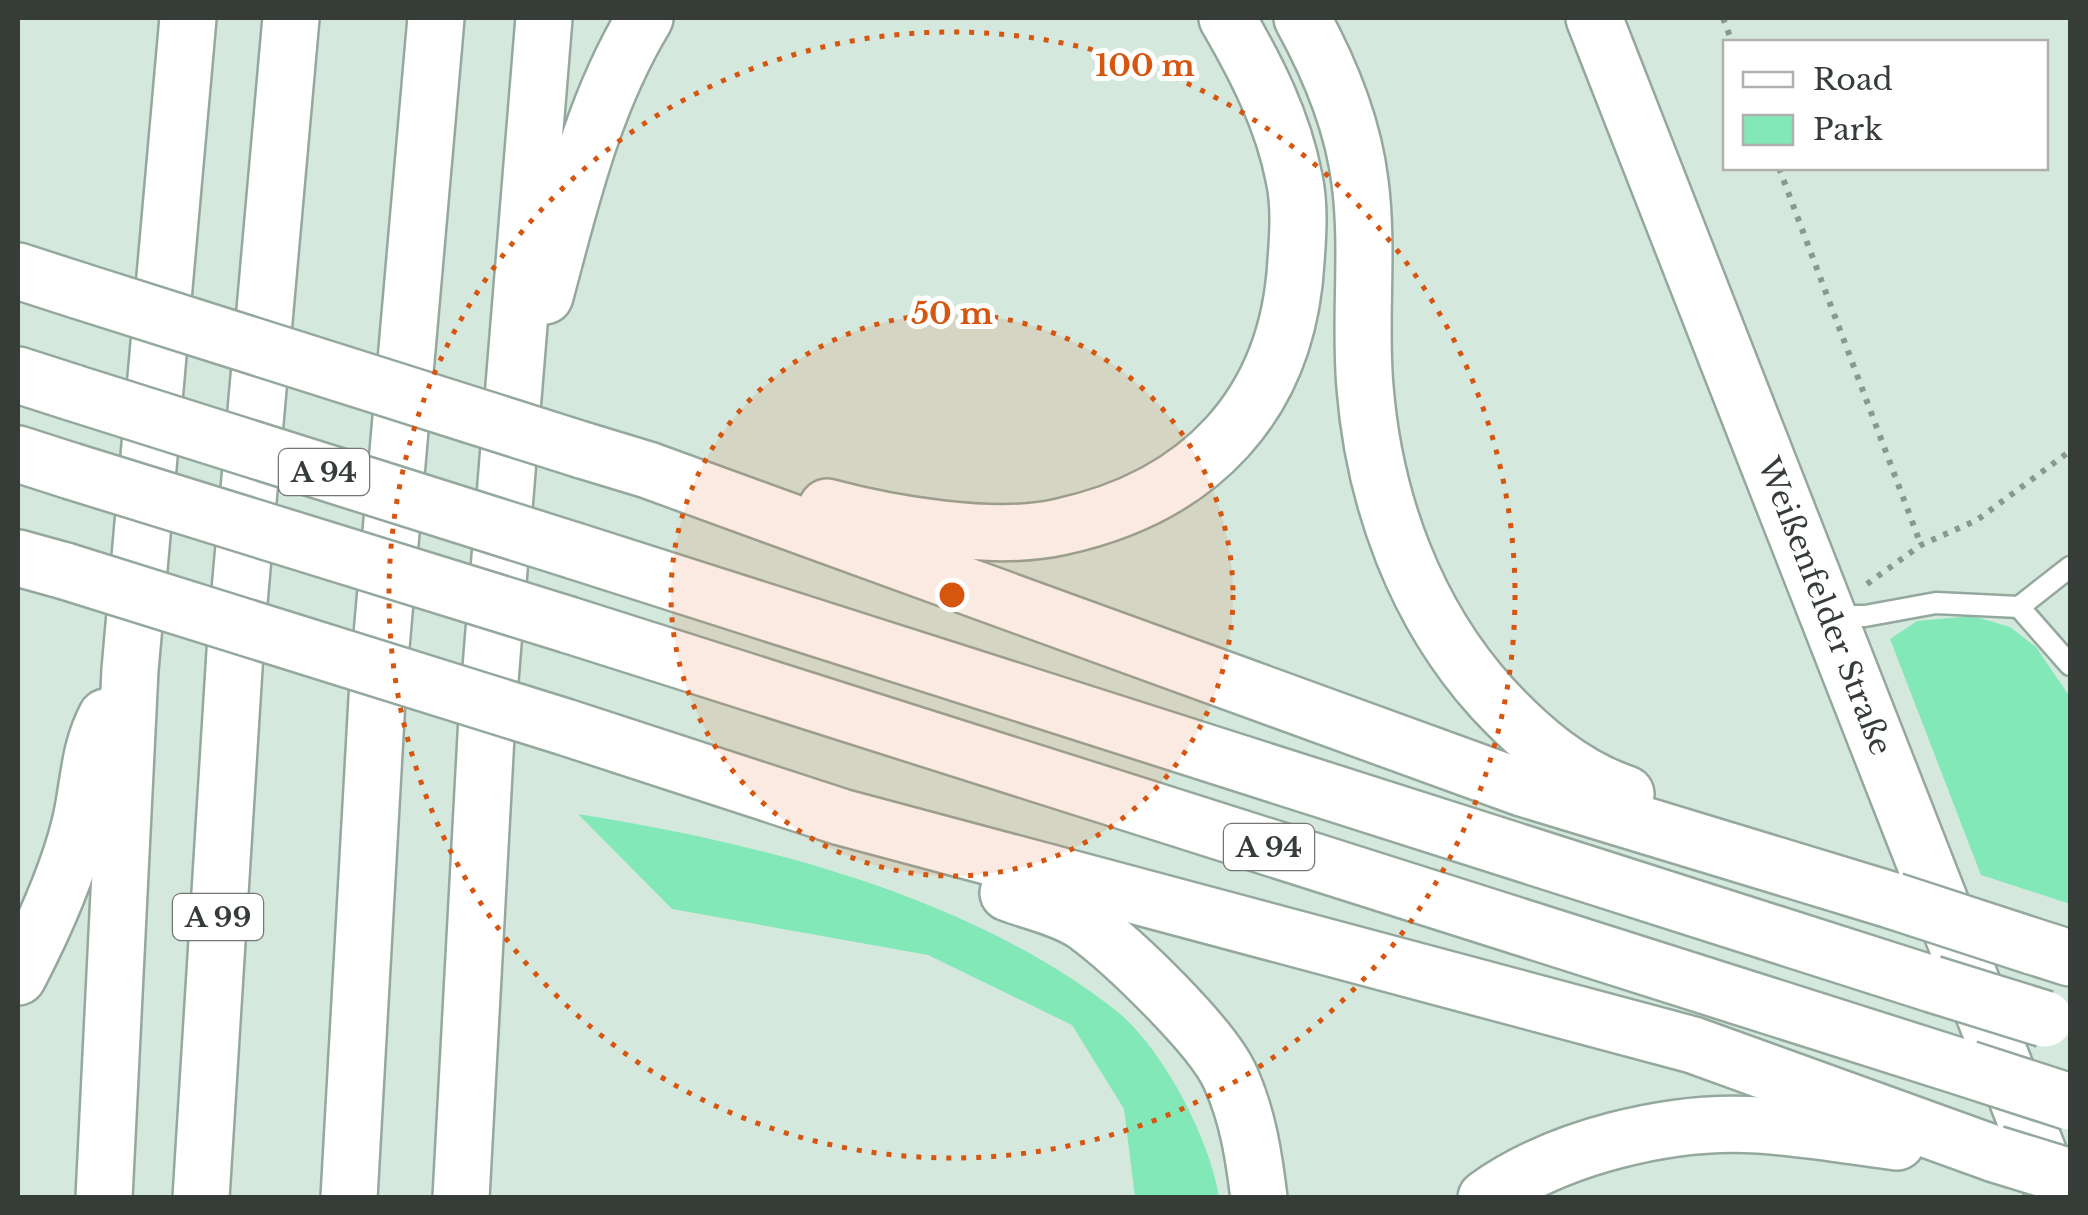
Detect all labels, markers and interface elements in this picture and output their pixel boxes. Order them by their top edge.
legend [1723,40,2048,170]
text: 100 m [1095,47,1195,84]
text: Road [1813,61,1893,98]
text: Park [1813,111,1883,148]
text: 50 m [911,295,993,332]
road number: A 94 [279,449,369,495]
street label: Weißenfelder Straße [1750,451,1900,760]
centre of rings [934,577,970,613]
road number: A 94 [1224,824,1314,870]
road number: A 99 [173,894,263,940]

